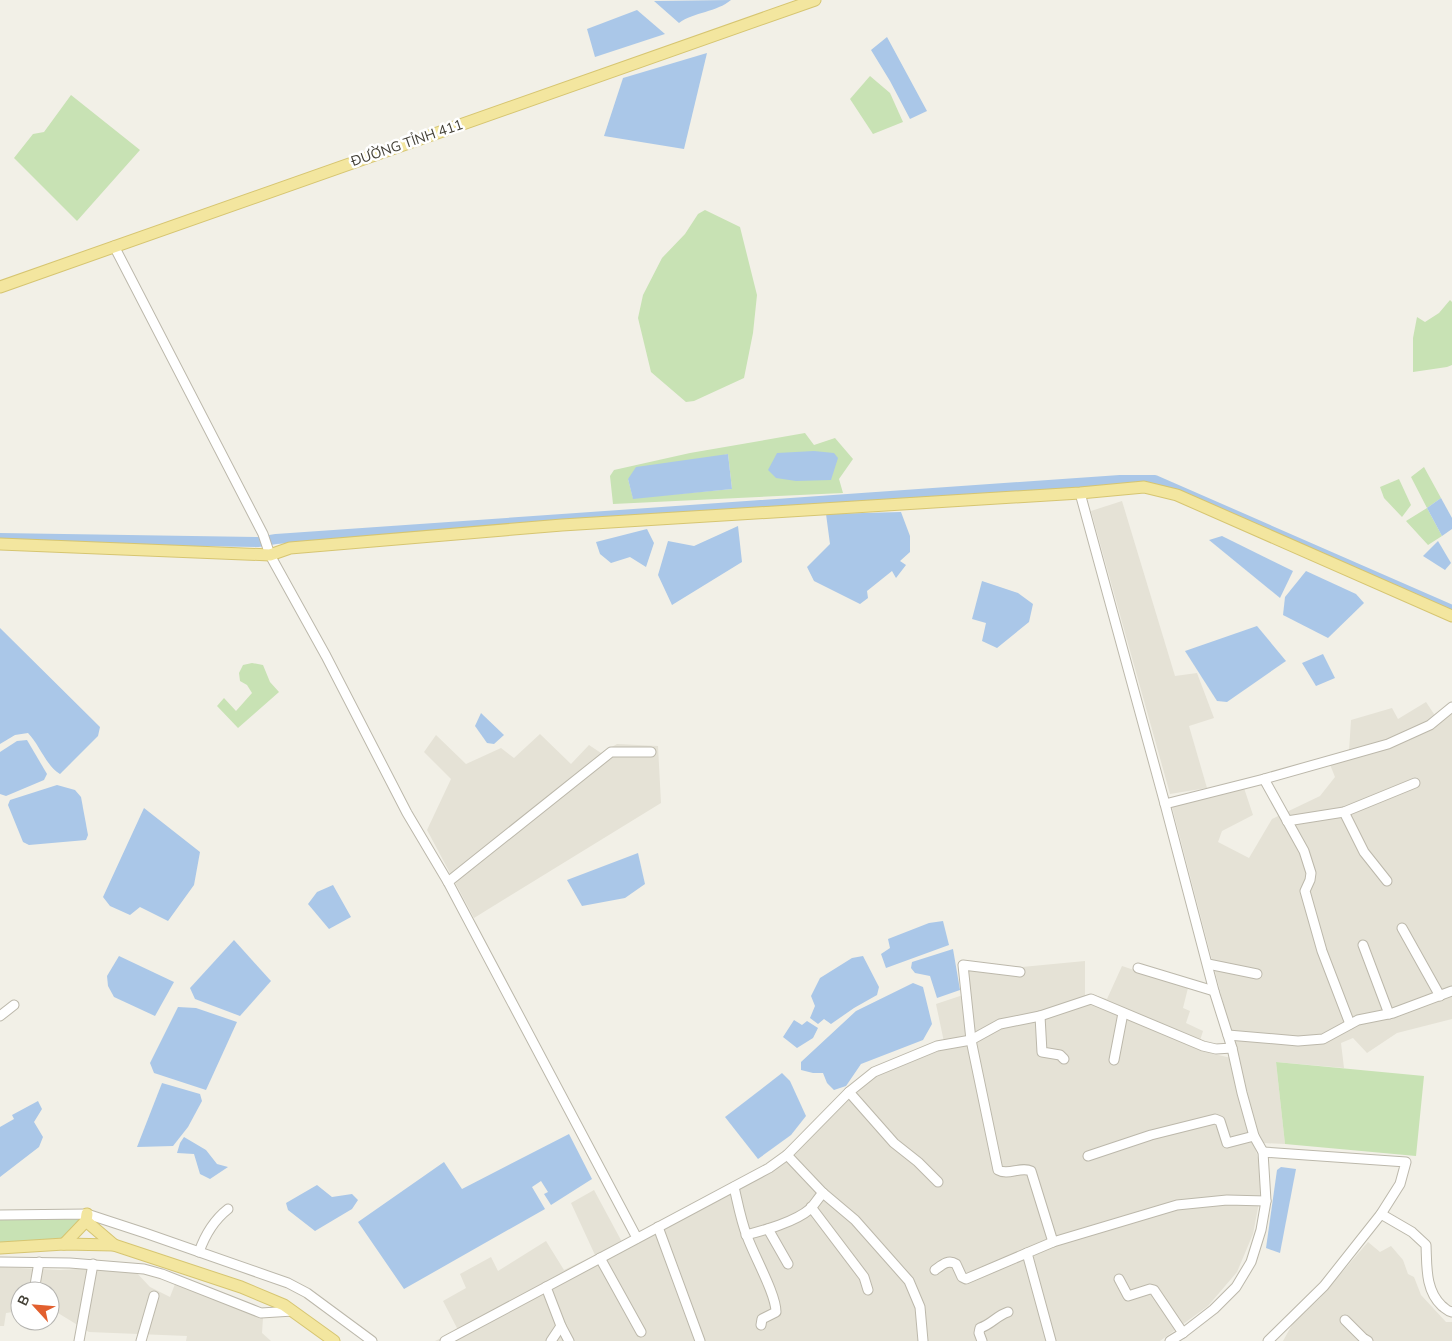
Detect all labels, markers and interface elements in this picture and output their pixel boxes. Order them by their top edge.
street label: ĐƯỜNG TỈNH 411 [348,115,466,171]
north arrow [10,1281,60,1331]
text: B [13,1292,34,1309]

